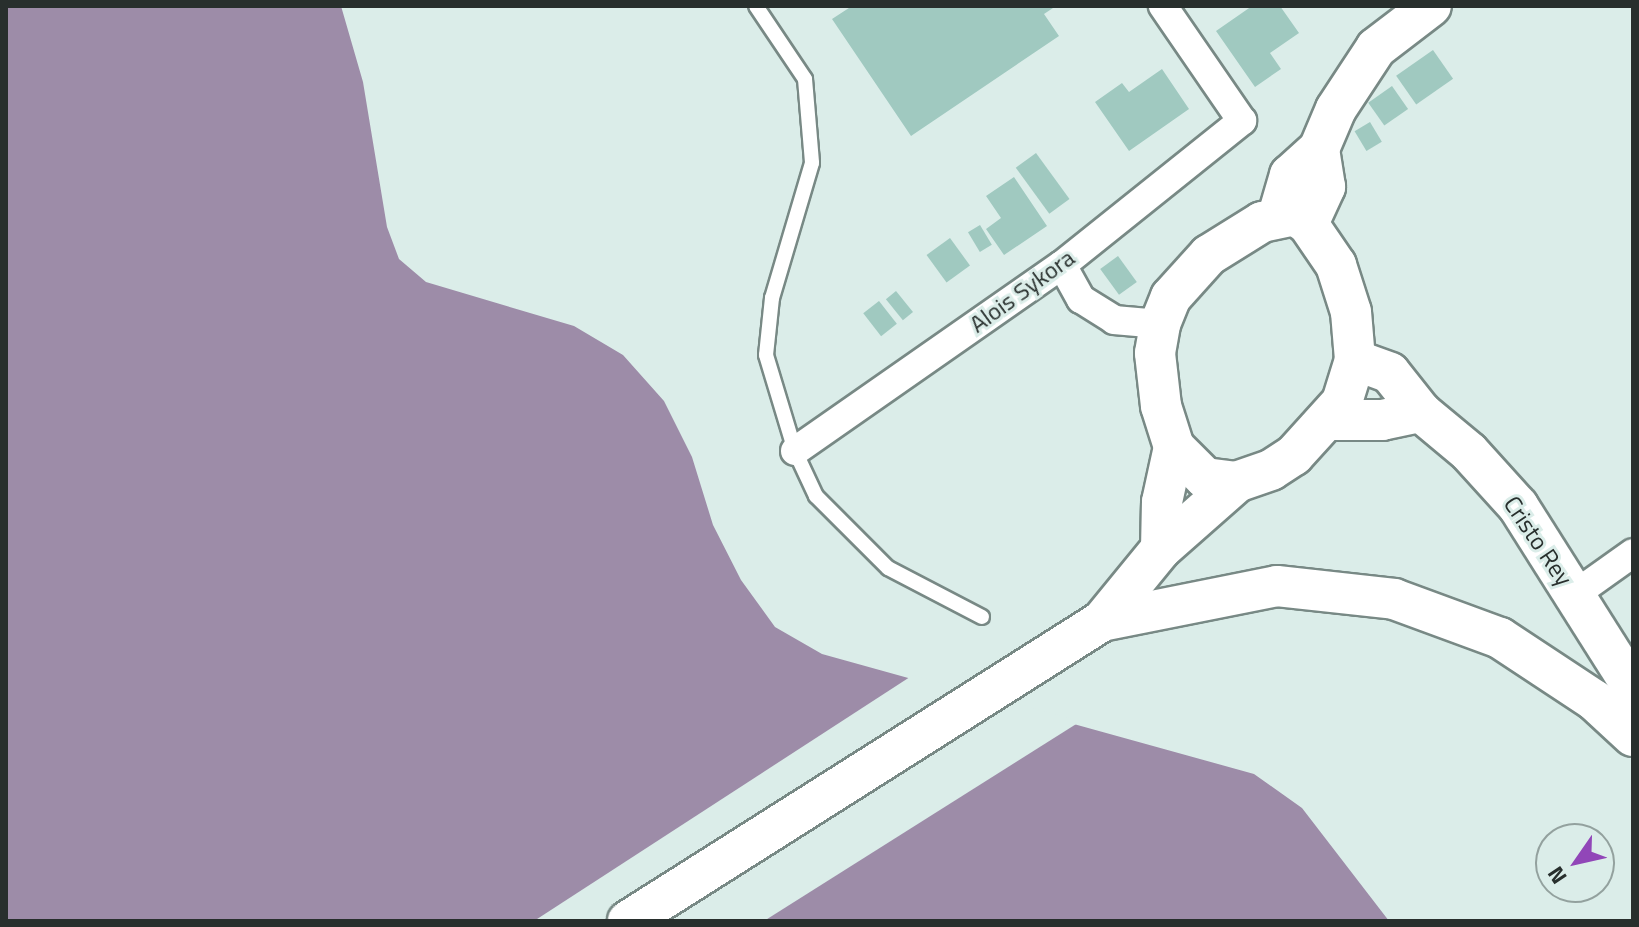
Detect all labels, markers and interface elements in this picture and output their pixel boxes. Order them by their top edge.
street label: Alois Sykora [964,243,1080,339]
street label: Cristo Rey [1498,491,1578,591]
north arrow [1535,823,1615,903]
text: N [1538,859,1575,891]

